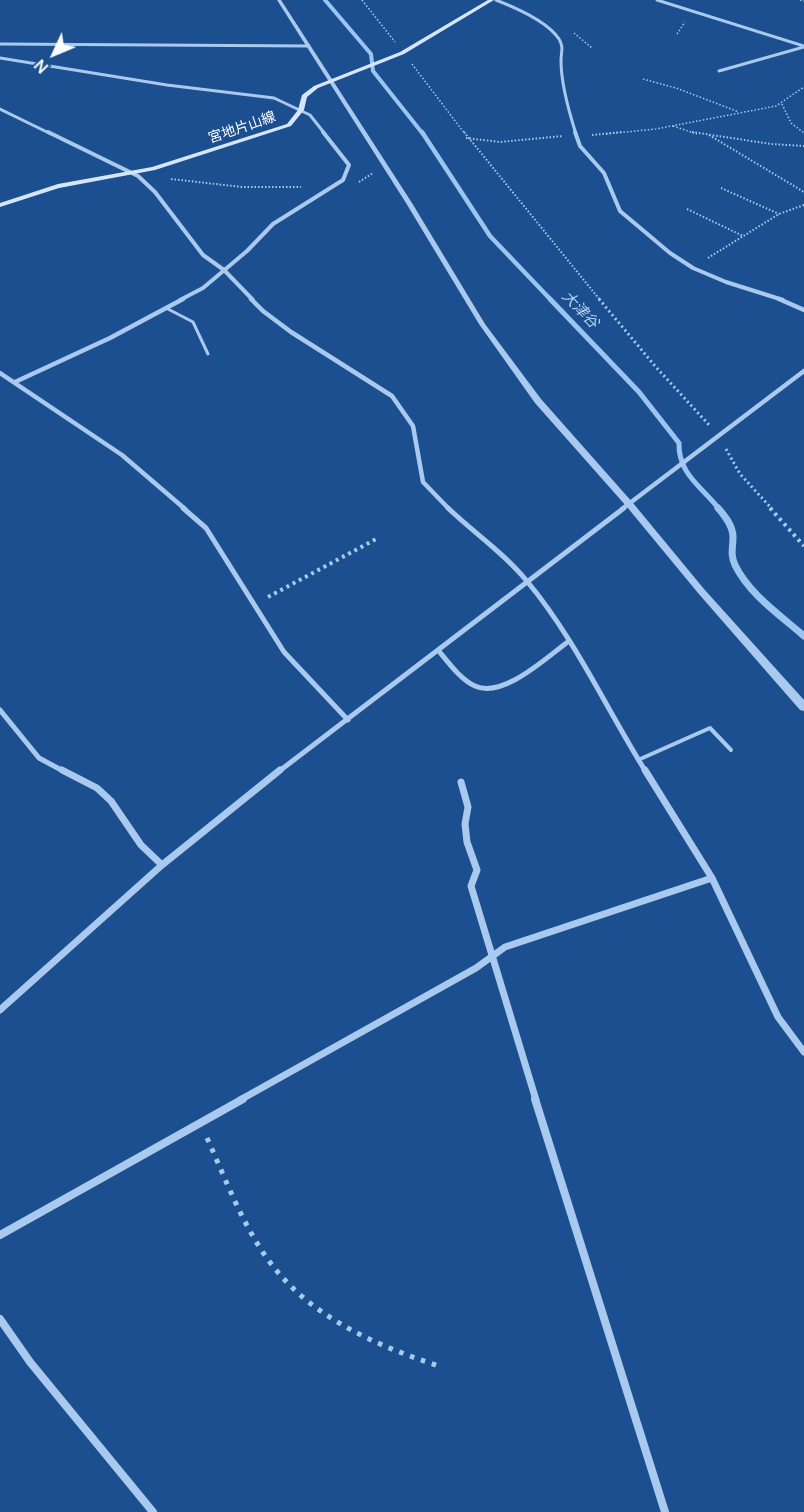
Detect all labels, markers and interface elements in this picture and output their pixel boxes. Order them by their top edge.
north arrow [24,24,84,84]
text: N [29,55,53,78]
street label: 宮地片山線 [206,109,278,147]
water label: 大津谷 [558,288,602,332]

